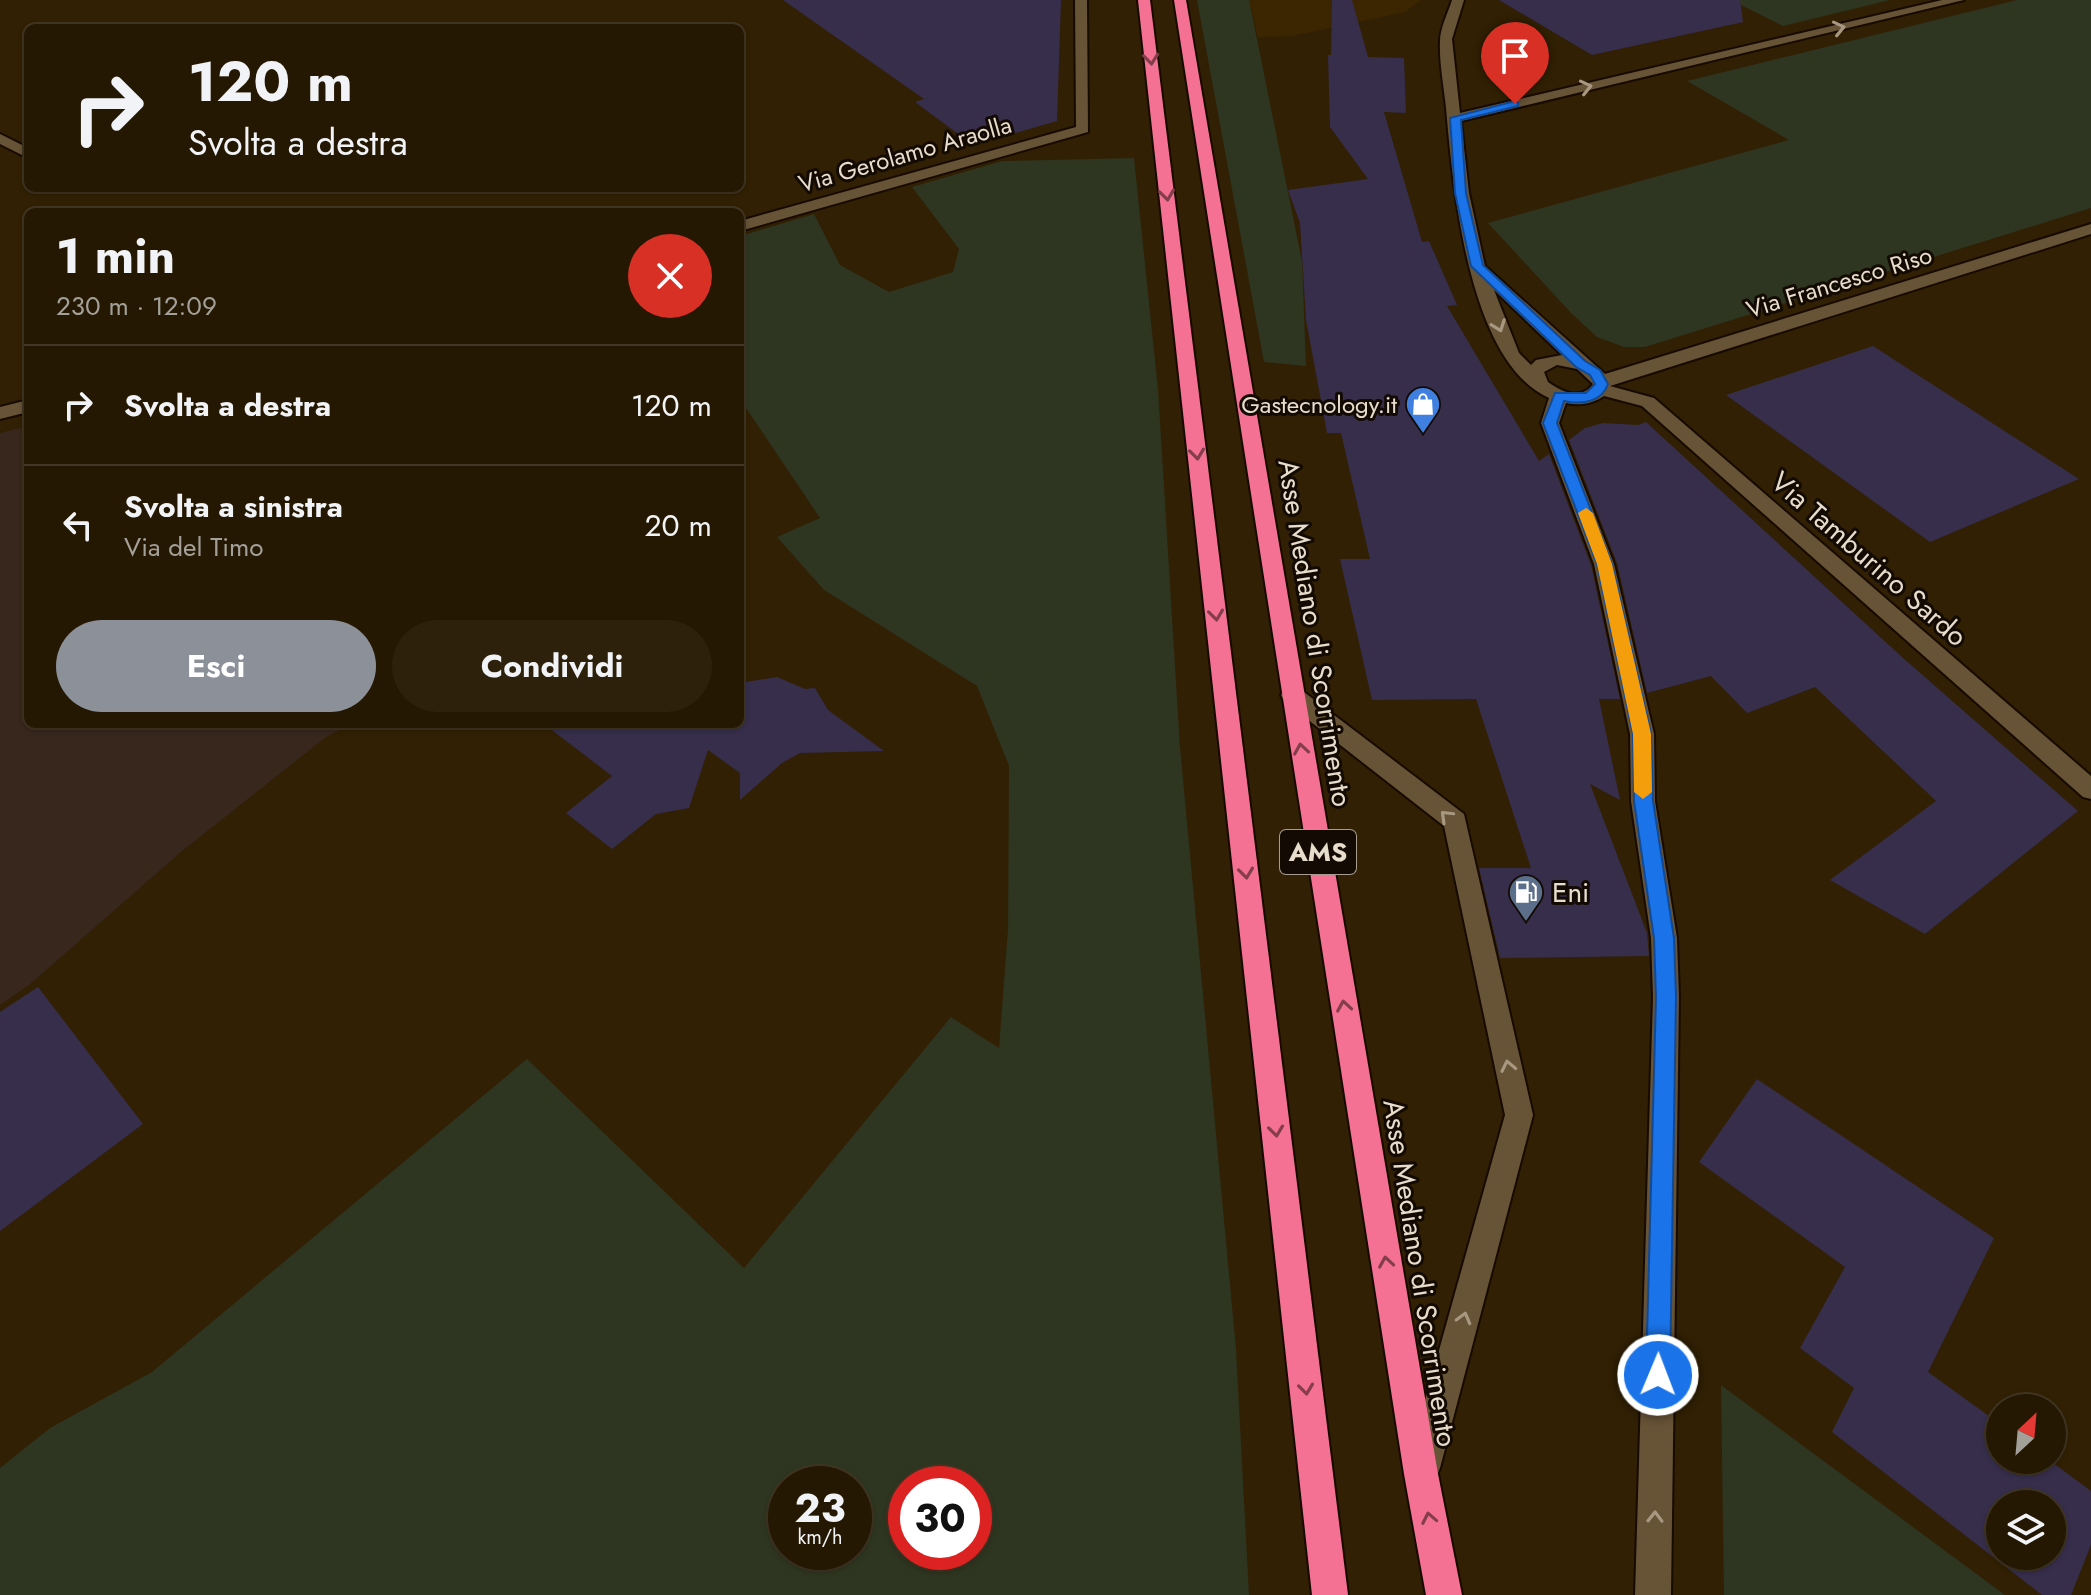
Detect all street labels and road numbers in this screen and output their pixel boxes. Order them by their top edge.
street label: Via Gerolamo Araolla [794,107,1016,201]
street label: Via Francesco Riso [1742,237,1936,327]
street label: Asse Mediano di Scorrimento [1267,456,1363,810]
street label: Via Tamburino Sardo [1762,462,1976,656]
road number: AMS [1280,830,1356,874]
street label: Asse Mediano di Scorrimento [1372,1096,1468,1450]

